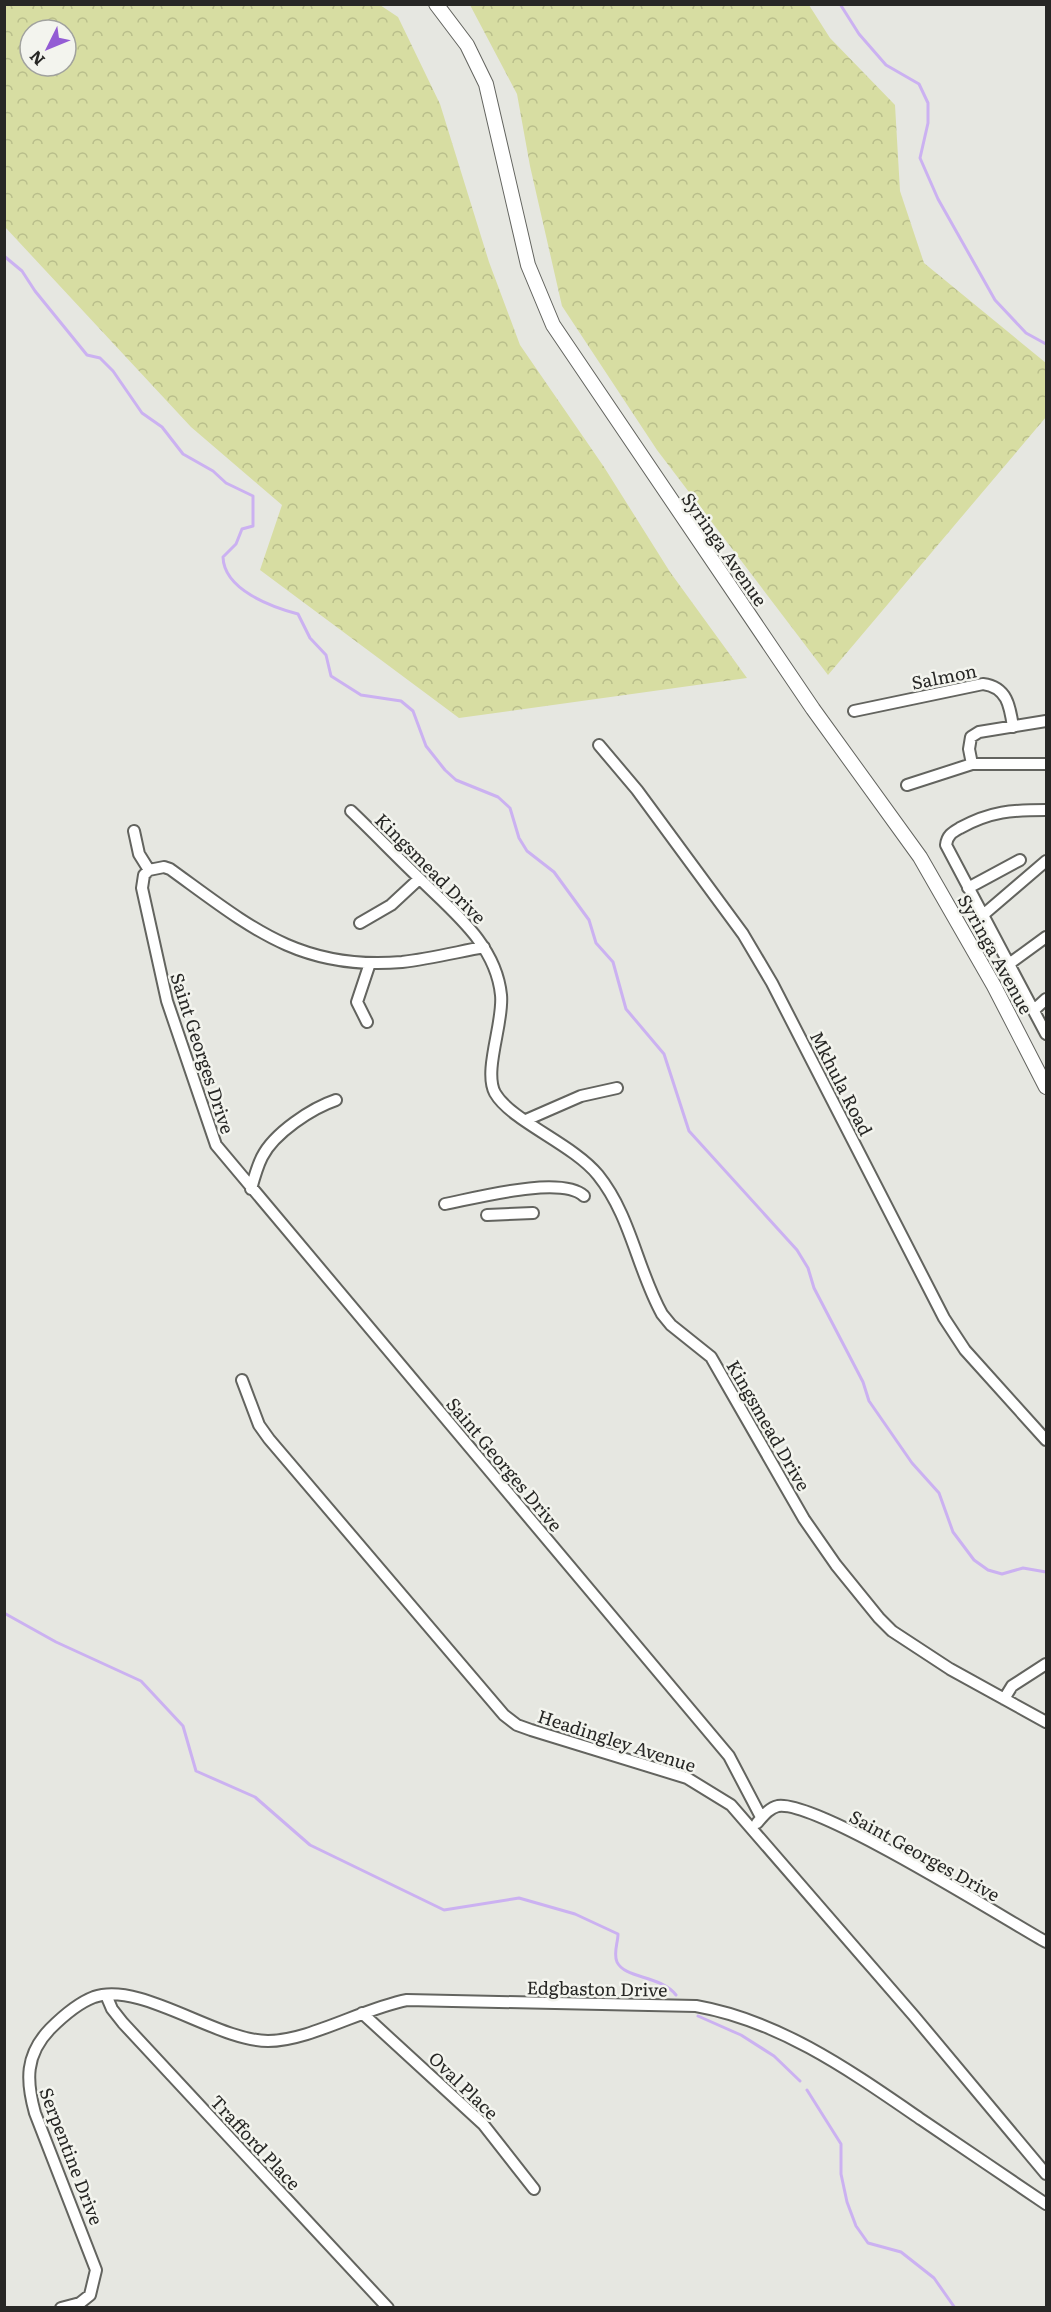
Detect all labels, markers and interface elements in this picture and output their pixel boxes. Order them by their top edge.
north arrow [18,18,78,78]
text: N [23,46,50,72]
street label: Syringa Avenue [676,487,774,611]
street label: Salmon [909,656,979,696]
street label: Kingsmead Drive [369,806,493,930]
street label: Syringa Avenue [952,889,1040,1019]
street label: Saint Georges Drive [164,969,242,1137]
street label: Mkhula Road [804,1026,880,1140]
street label: Kingsmead Drive [720,1354,818,1496]
street label: Saint Georges Drive [441,1391,569,1537]
street label: Headingley Avenue [534,1702,700,1778]
street label: Saint Georges Drive [845,1802,1005,1908]
street label: Edgbaston Drive [526,1973,668,2003]
street label: Oval Place [423,2045,505,2125]
street label: Serpentine Drive [33,2083,111,2229]
street label: Trafford Place [205,2088,307,2196]

